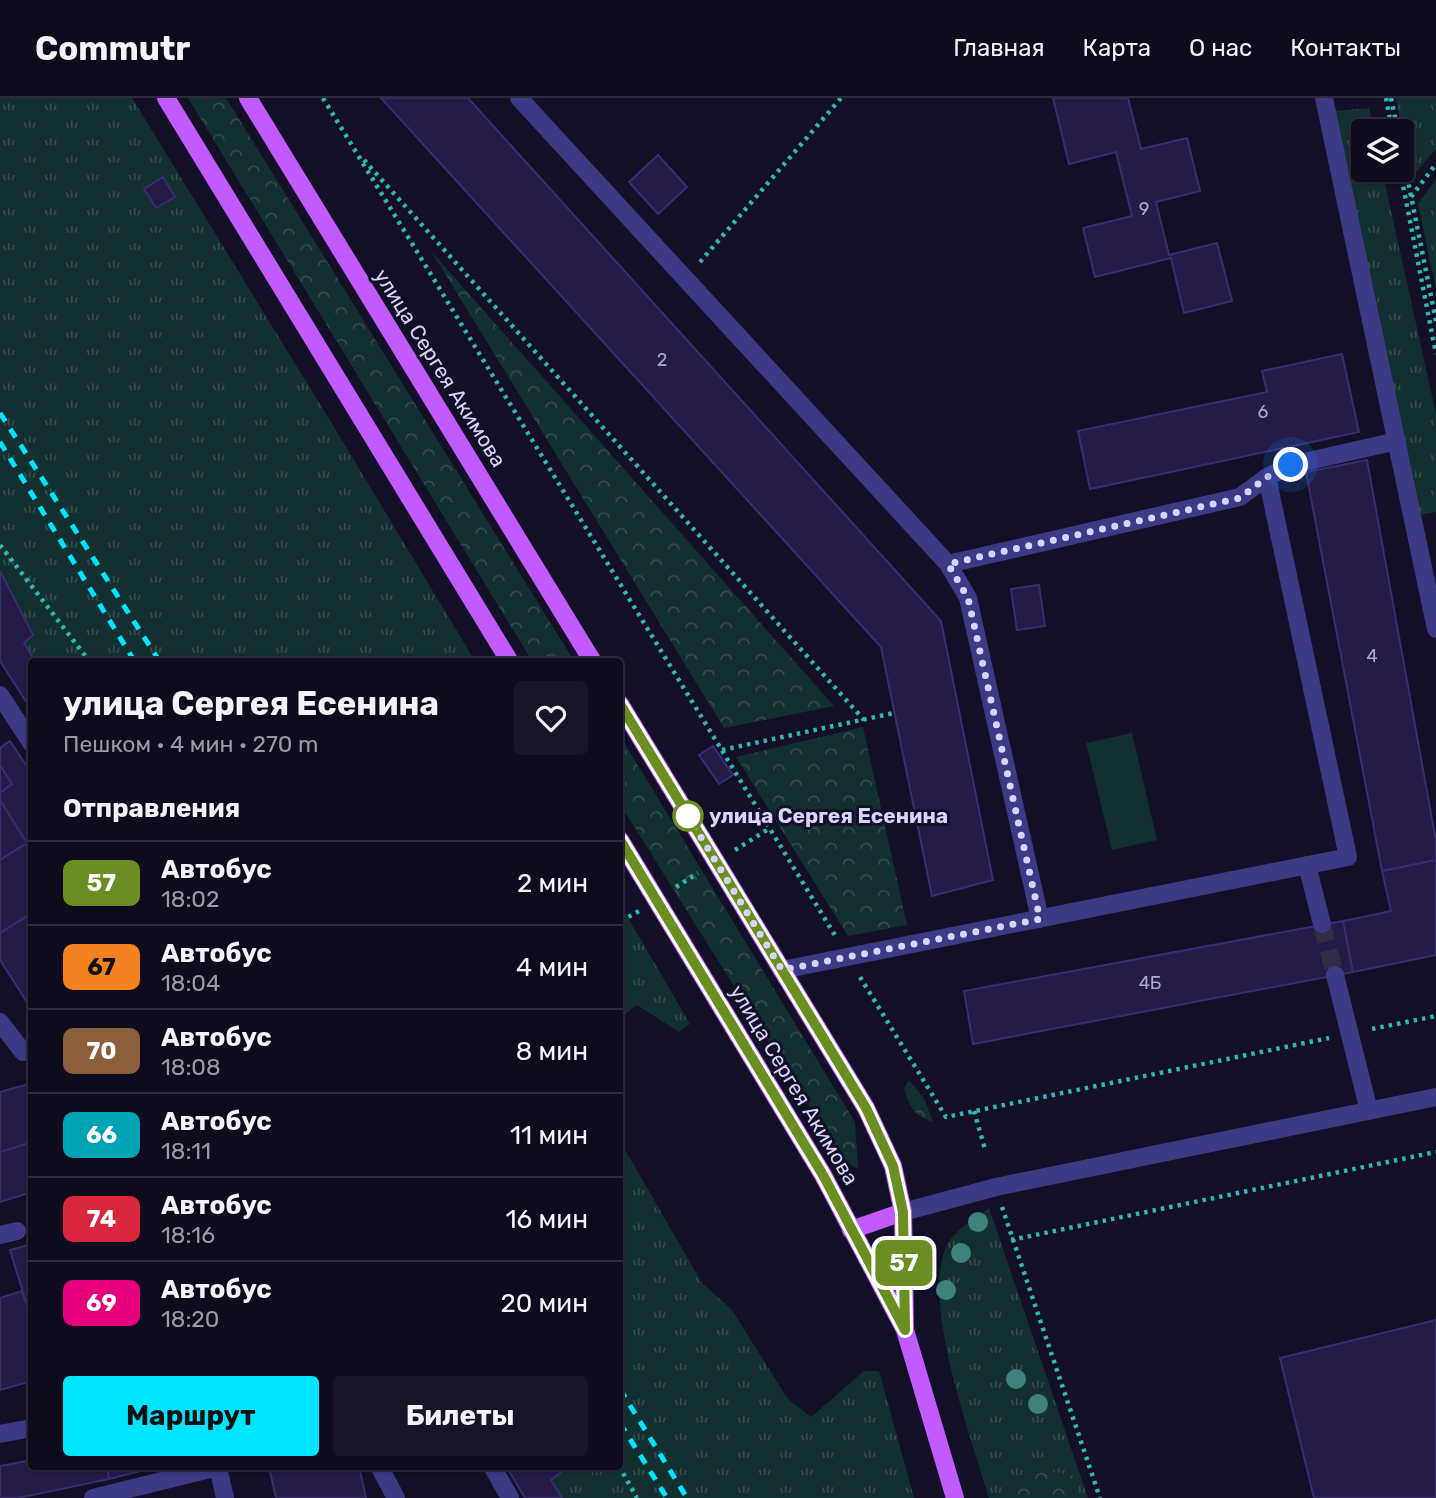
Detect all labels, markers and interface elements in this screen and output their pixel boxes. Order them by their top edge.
text: Commutr [35,29,190,68]
text: Главная [953,34,1045,62]
text: Карта [1083,34,1151,62]
text: О нас [1189,34,1252,62]
text: Контакты [1290,34,1401,62]
map controls [1351,119,1414,182]
button: layers [1351,119,1414,182]
house number: 9 [1139,198,1149,220]
street label: улица Сергея Акимова [369,264,512,471]
house number: 2 [657,349,667,371]
house number: 6 [1258,401,1269,423]
your location [1273,447,1308,482]
house number: 4 [1366,645,1378,667]
button: heart [514,681,588,755]
text: улица Сергея Есенина [63,684,439,723]
text: Пешком · 4 мин · 270 m [63,730,318,758]
text: Отправления [63,793,240,824]
marker: улица Сергея Есенина [673,801,703,831]
place label: улица Сергея Есенина [709,803,948,828]
text: Автобус [161,854,272,885]
text: 2 мин [517,868,588,899]
text: 57 [87,869,116,897]
text: 18:02 [161,885,219,913]
text: Автобус [161,938,272,969]
text: 4 мин [516,952,588,983]
text: 67 [87,953,116,981]
text: 18:04 [161,969,220,997]
house number: 4Б [1139,972,1161,994]
street label: улица Сергея Акимова [725,980,864,1189]
text: Автобус [161,1022,272,1053]
text: 8 мин [516,1036,588,1067]
text: 70 [86,1037,117,1065]
text: 18:08 [161,1053,221,1081]
text: Автобус [161,1106,272,1137]
text: 11 мин [510,1120,588,1151]
text: 66 [86,1121,117,1149]
text: 18:11 [161,1137,211,1165]
text: Автобус [161,1190,272,1221]
text: 16 мин [505,1204,588,1235]
text: 74 [87,1205,116,1233]
text: 18:16 [161,1221,215,1249]
line badge: 57 [872,1240,936,1286]
text: 57 [889,1249,919,1277]
text: Автобус [161,1274,272,1305]
text: 20 мин [500,1288,588,1319]
text: 69 [86,1289,117,1317]
text: 18:20 [161,1305,219,1333]
button: Маршрут [63,1376,319,1456]
button: Билеты [333,1376,588,1456]

